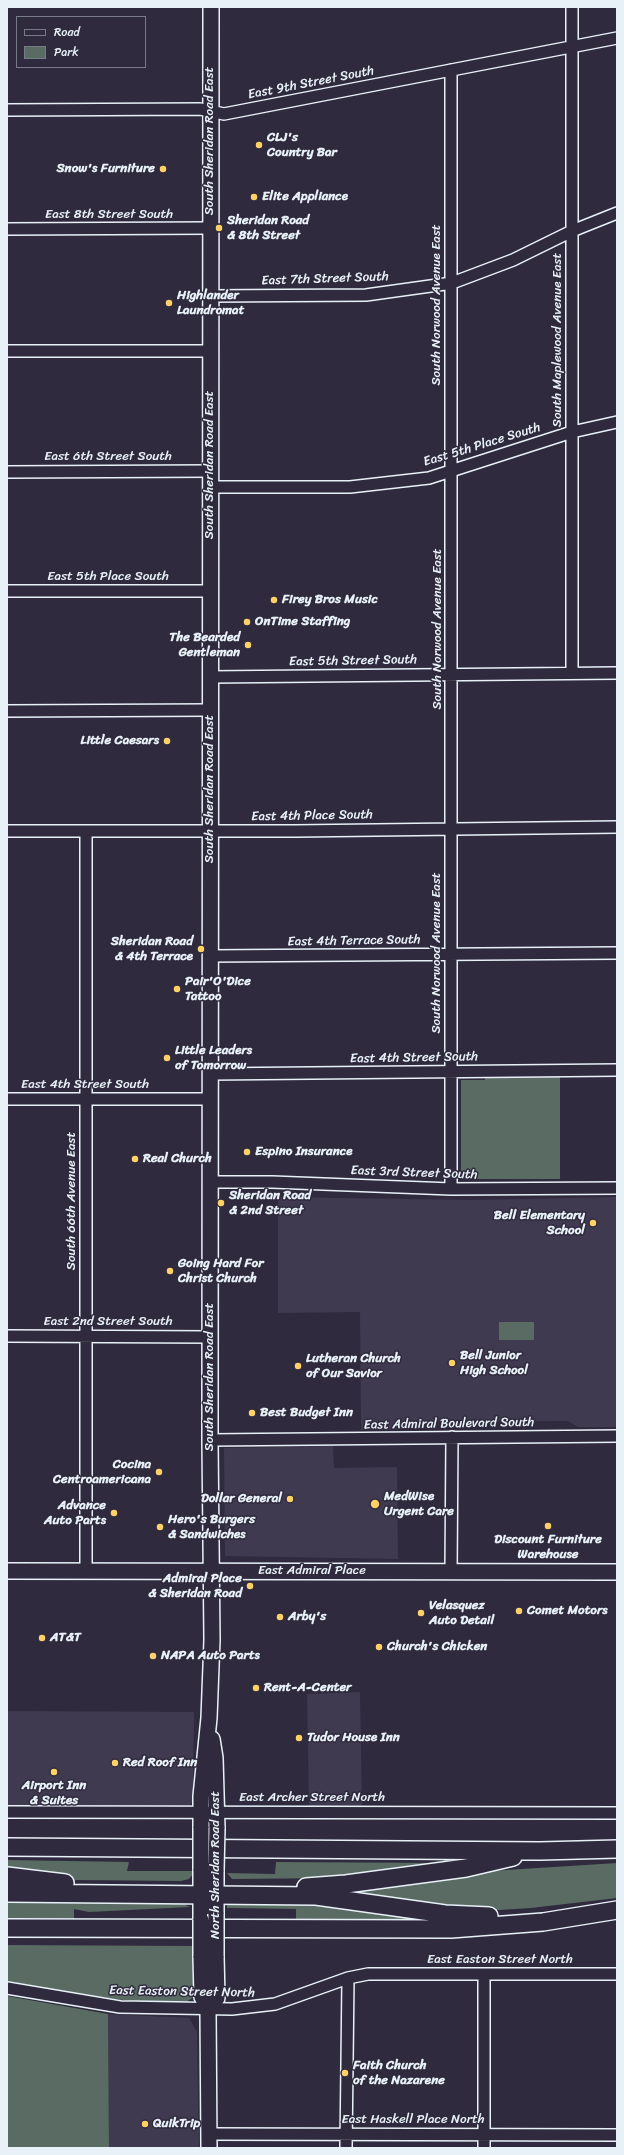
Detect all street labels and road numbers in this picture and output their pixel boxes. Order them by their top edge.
street label: East 9th Street South [247,63,375,103]
street label: South Sheridan Road East [202,67,218,215]
street label: East 8th Street South [45,207,173,223]
street label: South Norwood Avenue East [429,224,445,386]
street label: South Maplewood Avenue East [550,253,566,427]
street label: East 7th Street South [261,269,389,289]
street label: South Sheridan Road East [202,391,218,539]
street label: East 5th Place South [422,420,542,470]
street label: East 6th Street South [44,449,172,465]
street label: South Norwood Avenue East [430,548,446,710]
street label: East 5th Place South [47,569,169,585]
street label: East 5th Street South [289,652,417,670]
street label: South Sheridan Road East [202,715,218,863]
street label: East 4th Place South [251,807,373,825]
street label: South Norwood Avenue East [429,872,445,1034]
street label: East 4th Terrace South [287,932,421,950]
street label: East 4th Street South [350,1049,478,1067]
street label: East 4th Street South [21,1077,149,1093]
street label: South 66th Avenue East [64,1132,80,1270]
street label: East 3rd Street South [350,1163,478,1183]
street label: South Sheridan Road East [202,1303,218,1451]
street label: East 2nd Street South [44,1314,172,1330]
street label: East Admiral Boulevard South [363,1415,535,1433]
street label: East Admiral Place [258,1563,366,1579]
street label: East Archer Street North [239,1790,385,1806]
street label: North Sheridan Road East [208,1791,224,1939]
street label: East Easton Street North [427,1952,573,1968]
street label: East Easton Street North [109,1983,255,2001]
street label: East Haskell Place North [342,2112,484,2128]

